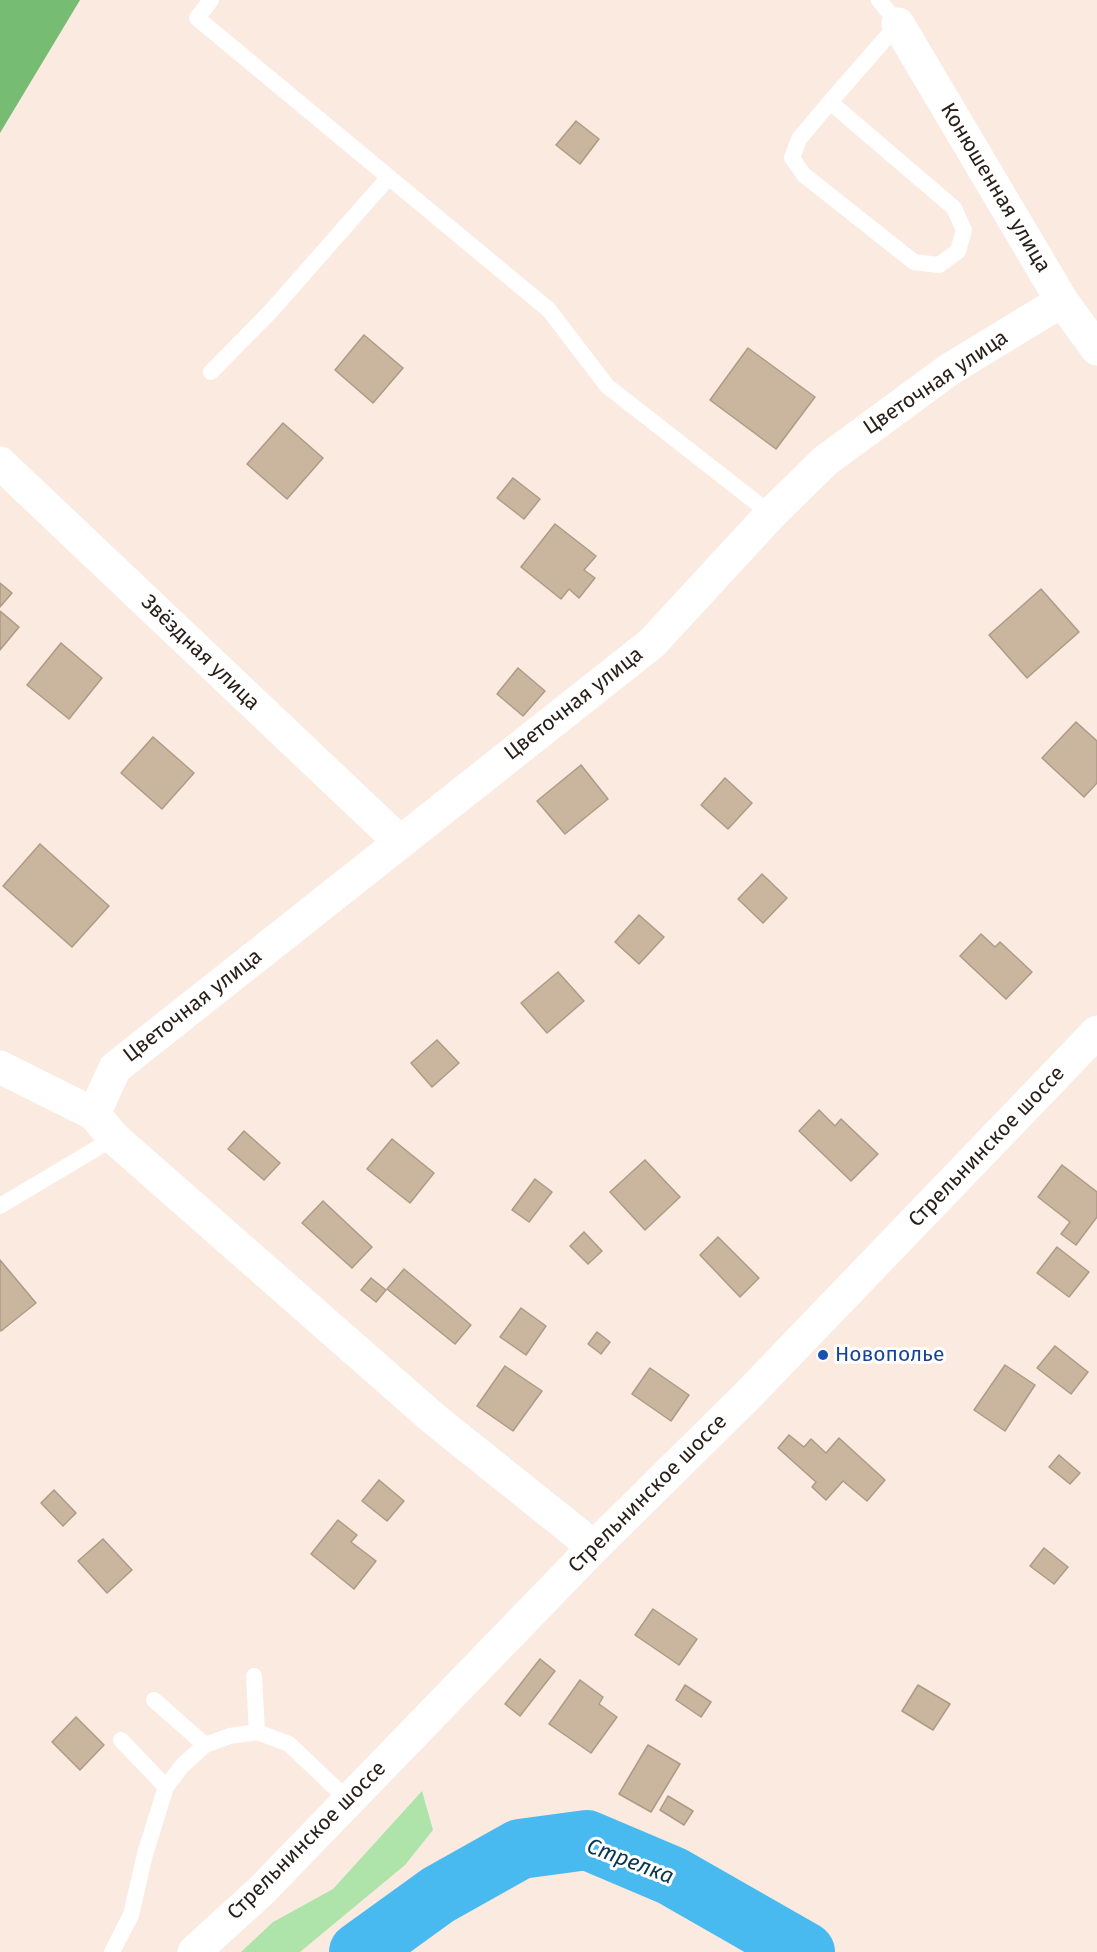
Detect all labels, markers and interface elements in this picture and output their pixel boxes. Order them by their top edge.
street label: Конюшенная улица [934,99,1056,277]
street label: Цветочная улица [859,325,1013,441]
street label: Звёздная улица [135,590,265,716]
street label: Цветочная улица [500,642,648,766]
street label: Цветочная улица [119,944,267,1068]
street label: Стрельнинское шоссе [904,1061,1070,1233]
place label: Новополье [835,1342,944,1368]
marker: Новополье [816,1348,830,1362]
street label: Стрельнинское шоссе [563,1409,733,1579]
street label: Стрельнинское шоссе [222,1756,392,1926]
water label: Стрелка [583,1833,677,1891]

